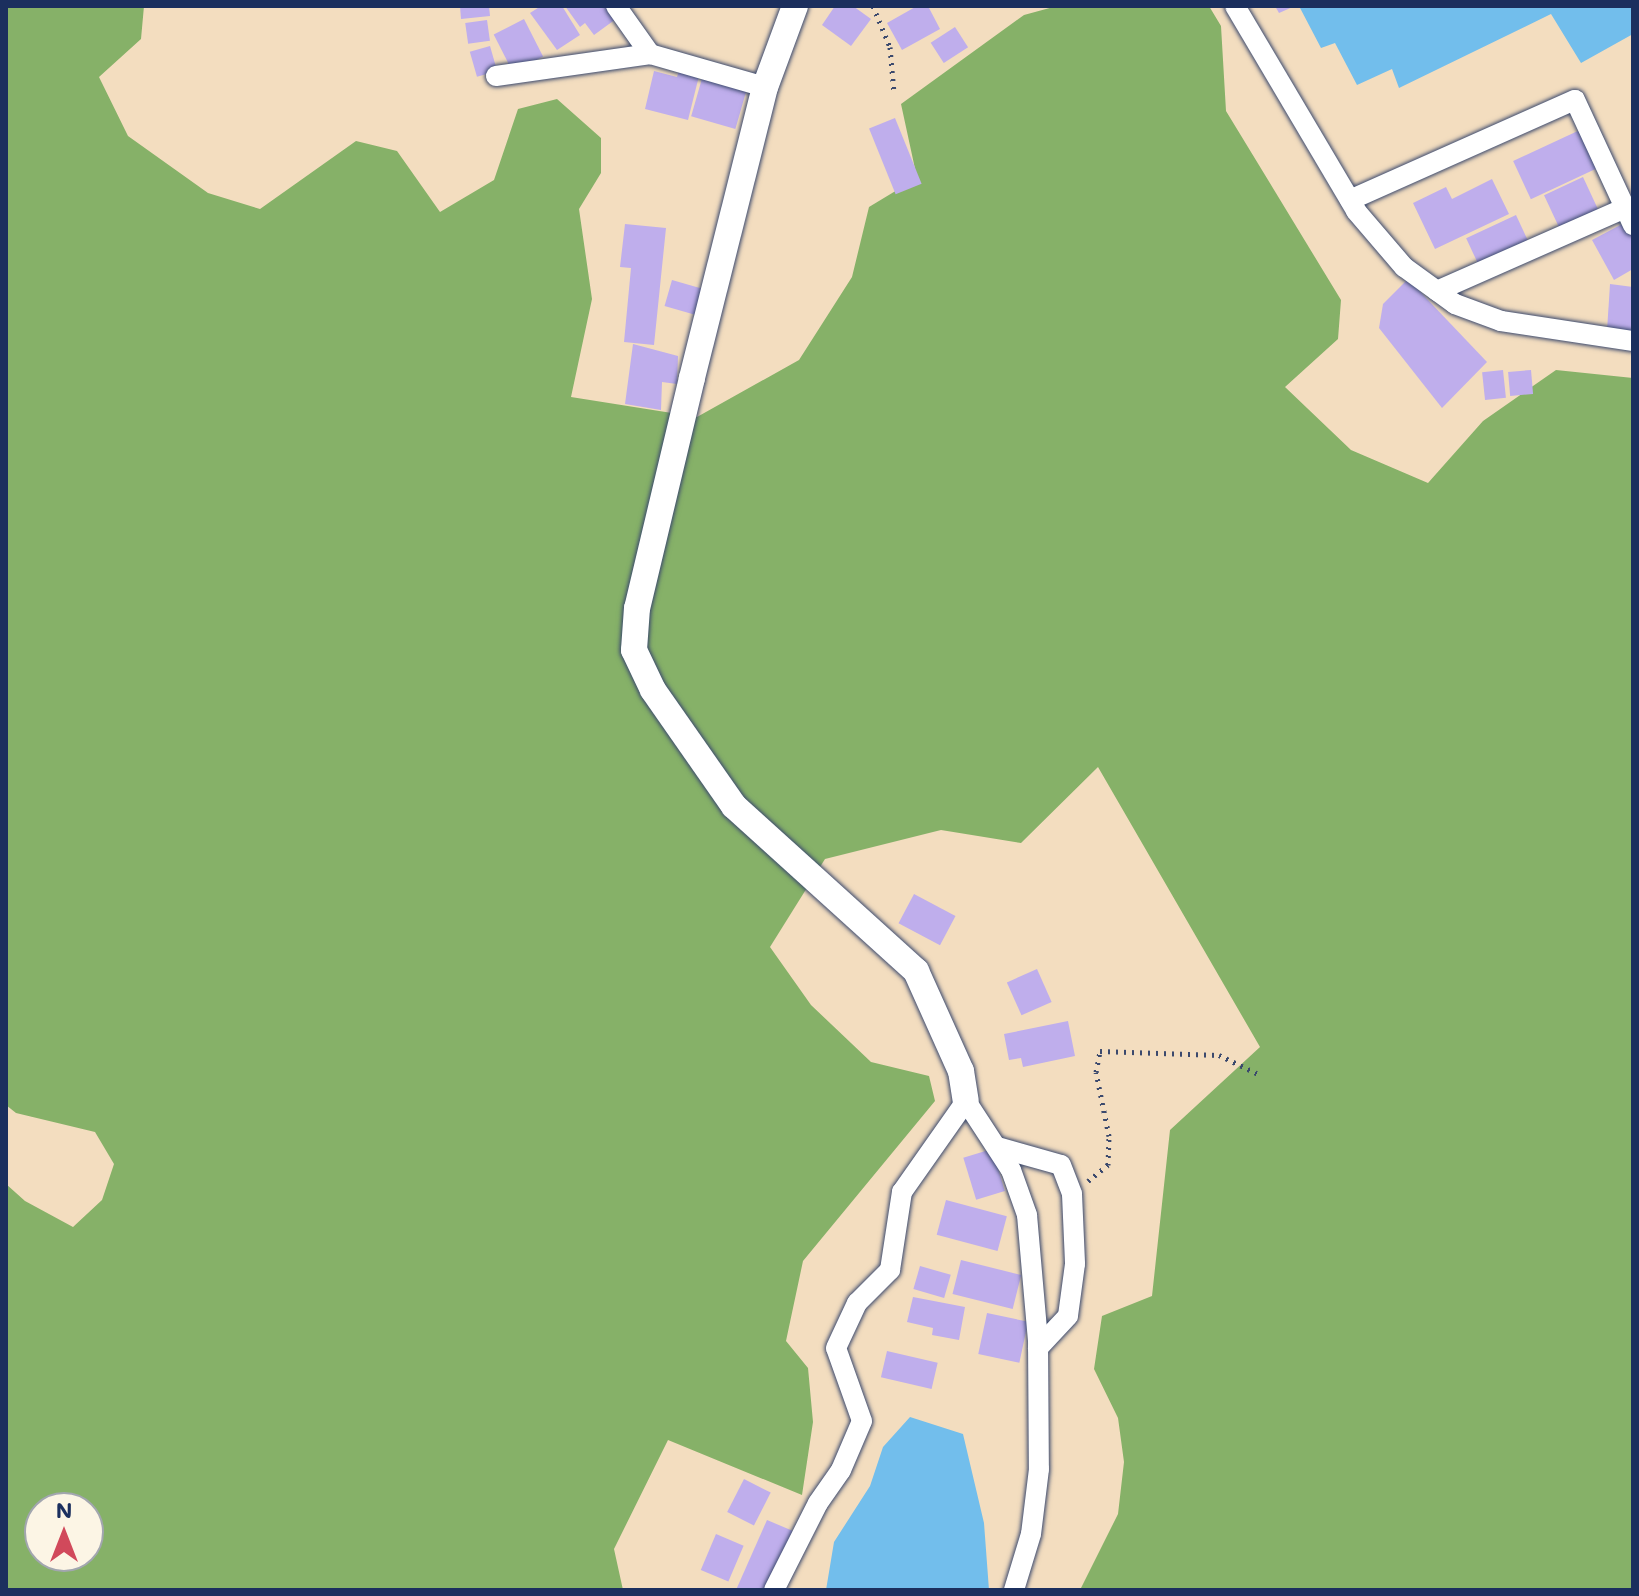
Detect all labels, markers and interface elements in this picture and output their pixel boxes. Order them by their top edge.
north arrow [24,1492,104,1572]
text: N [56,1495,72,1524]

